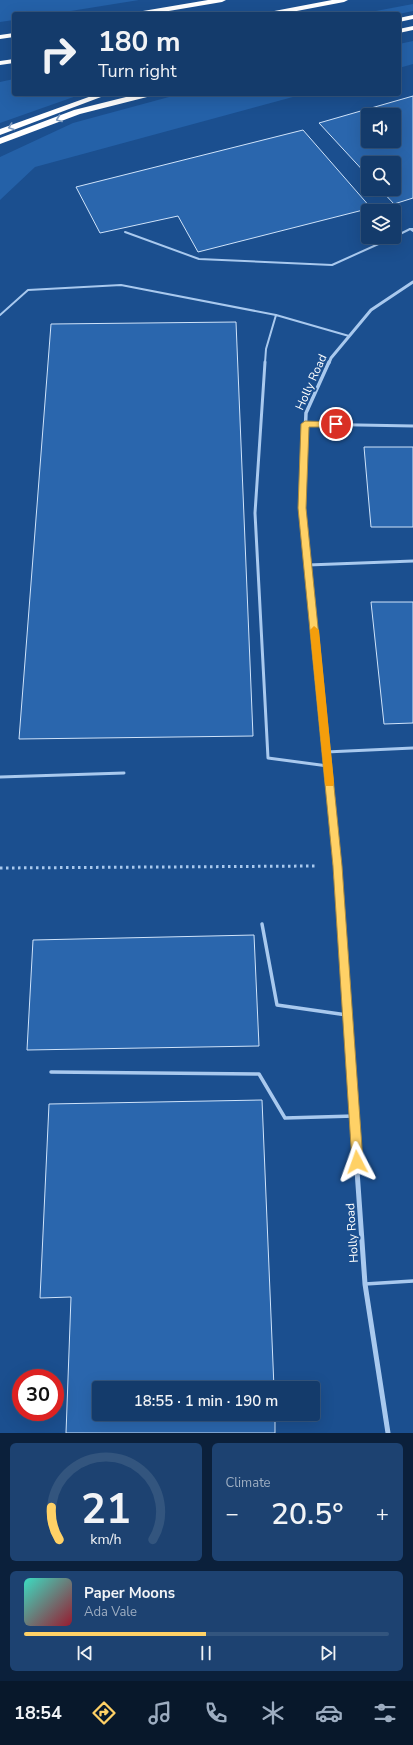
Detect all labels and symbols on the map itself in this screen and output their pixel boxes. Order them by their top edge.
one-way arrow [55,114,62,122]
one-way arrow [8,123,15,131]
street label: Holly Road [291,351,331,413]
pin [319,407,353,441]
position arrow [336,1141,378,1183]
street label: Holly Road [342,1203,362,1263]
speed limit sign: 30 [12,1369,64,1421]

